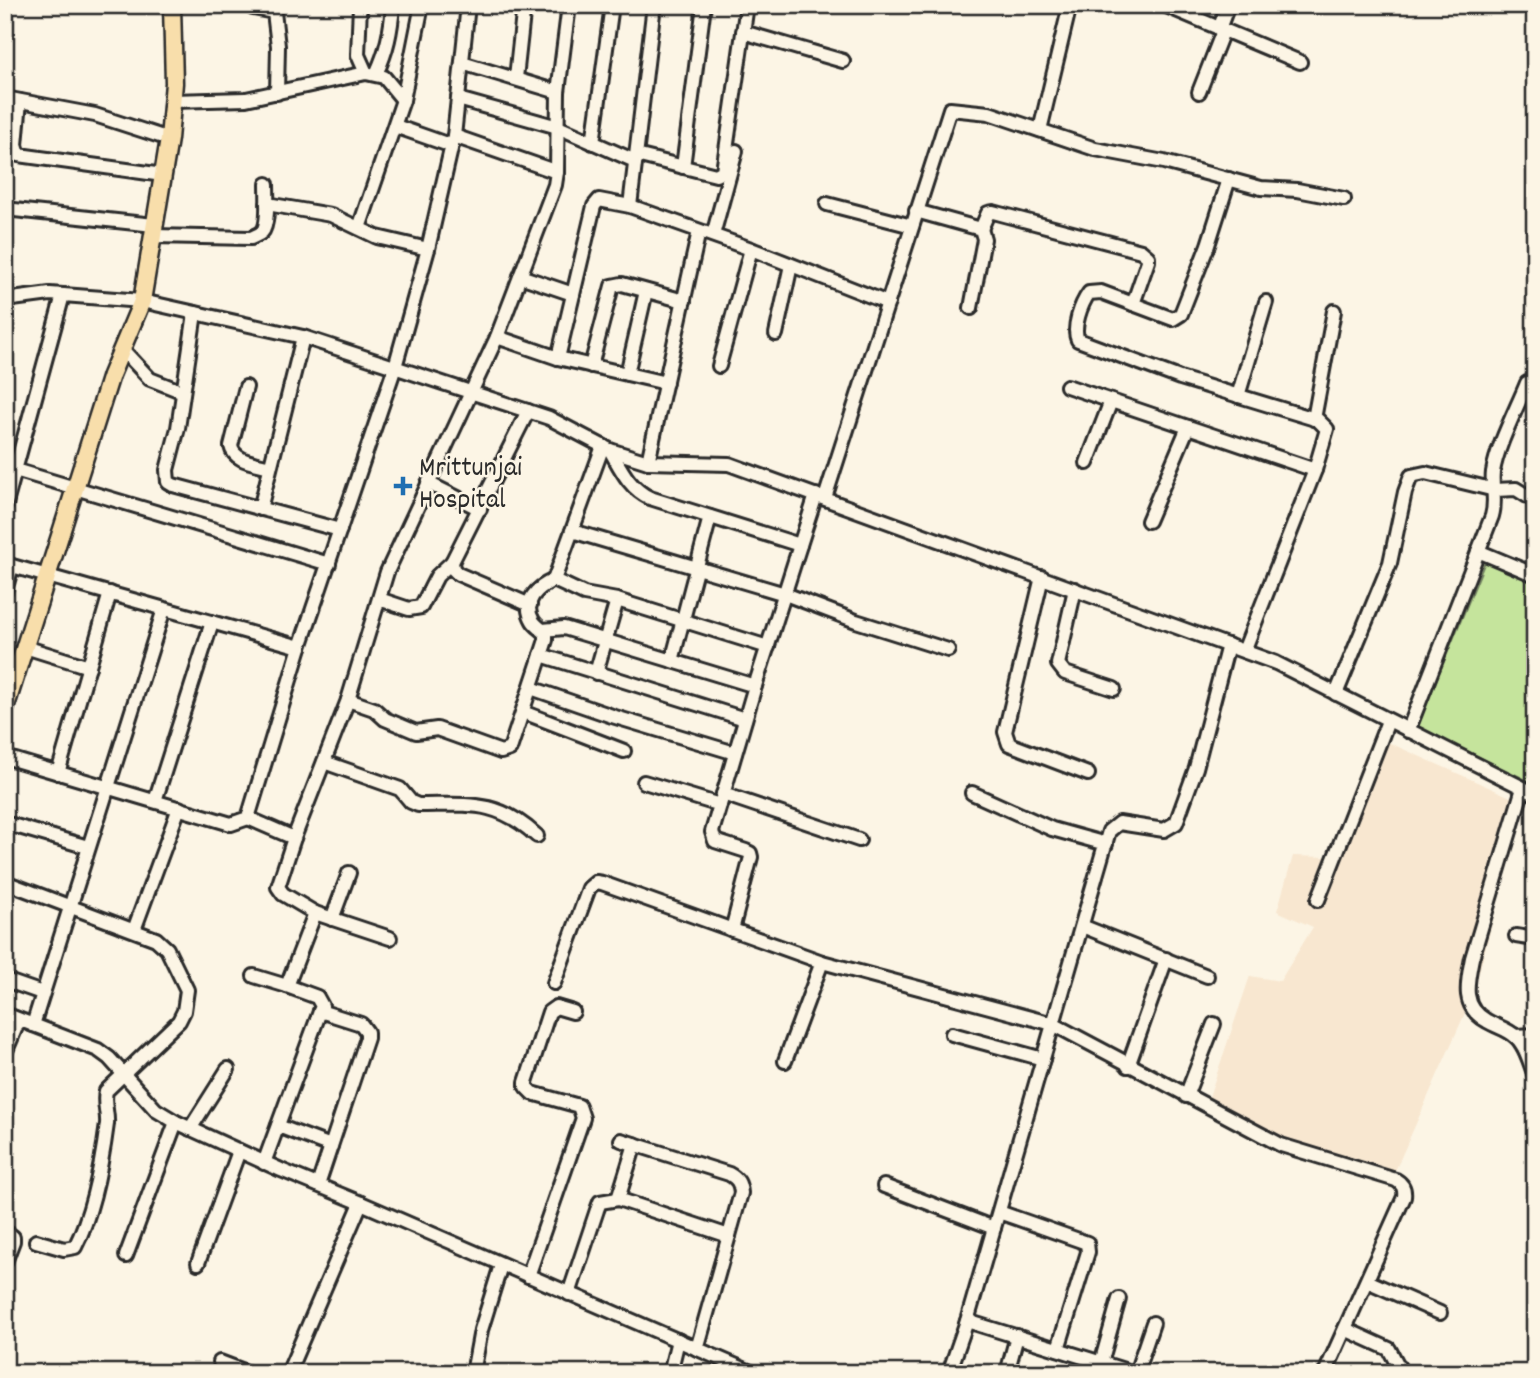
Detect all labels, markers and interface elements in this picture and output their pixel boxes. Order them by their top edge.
place label: Mrittunjai Hospital [419,450,522,522]
marker: Mrittunjai Hospital [393,476,413,496]

